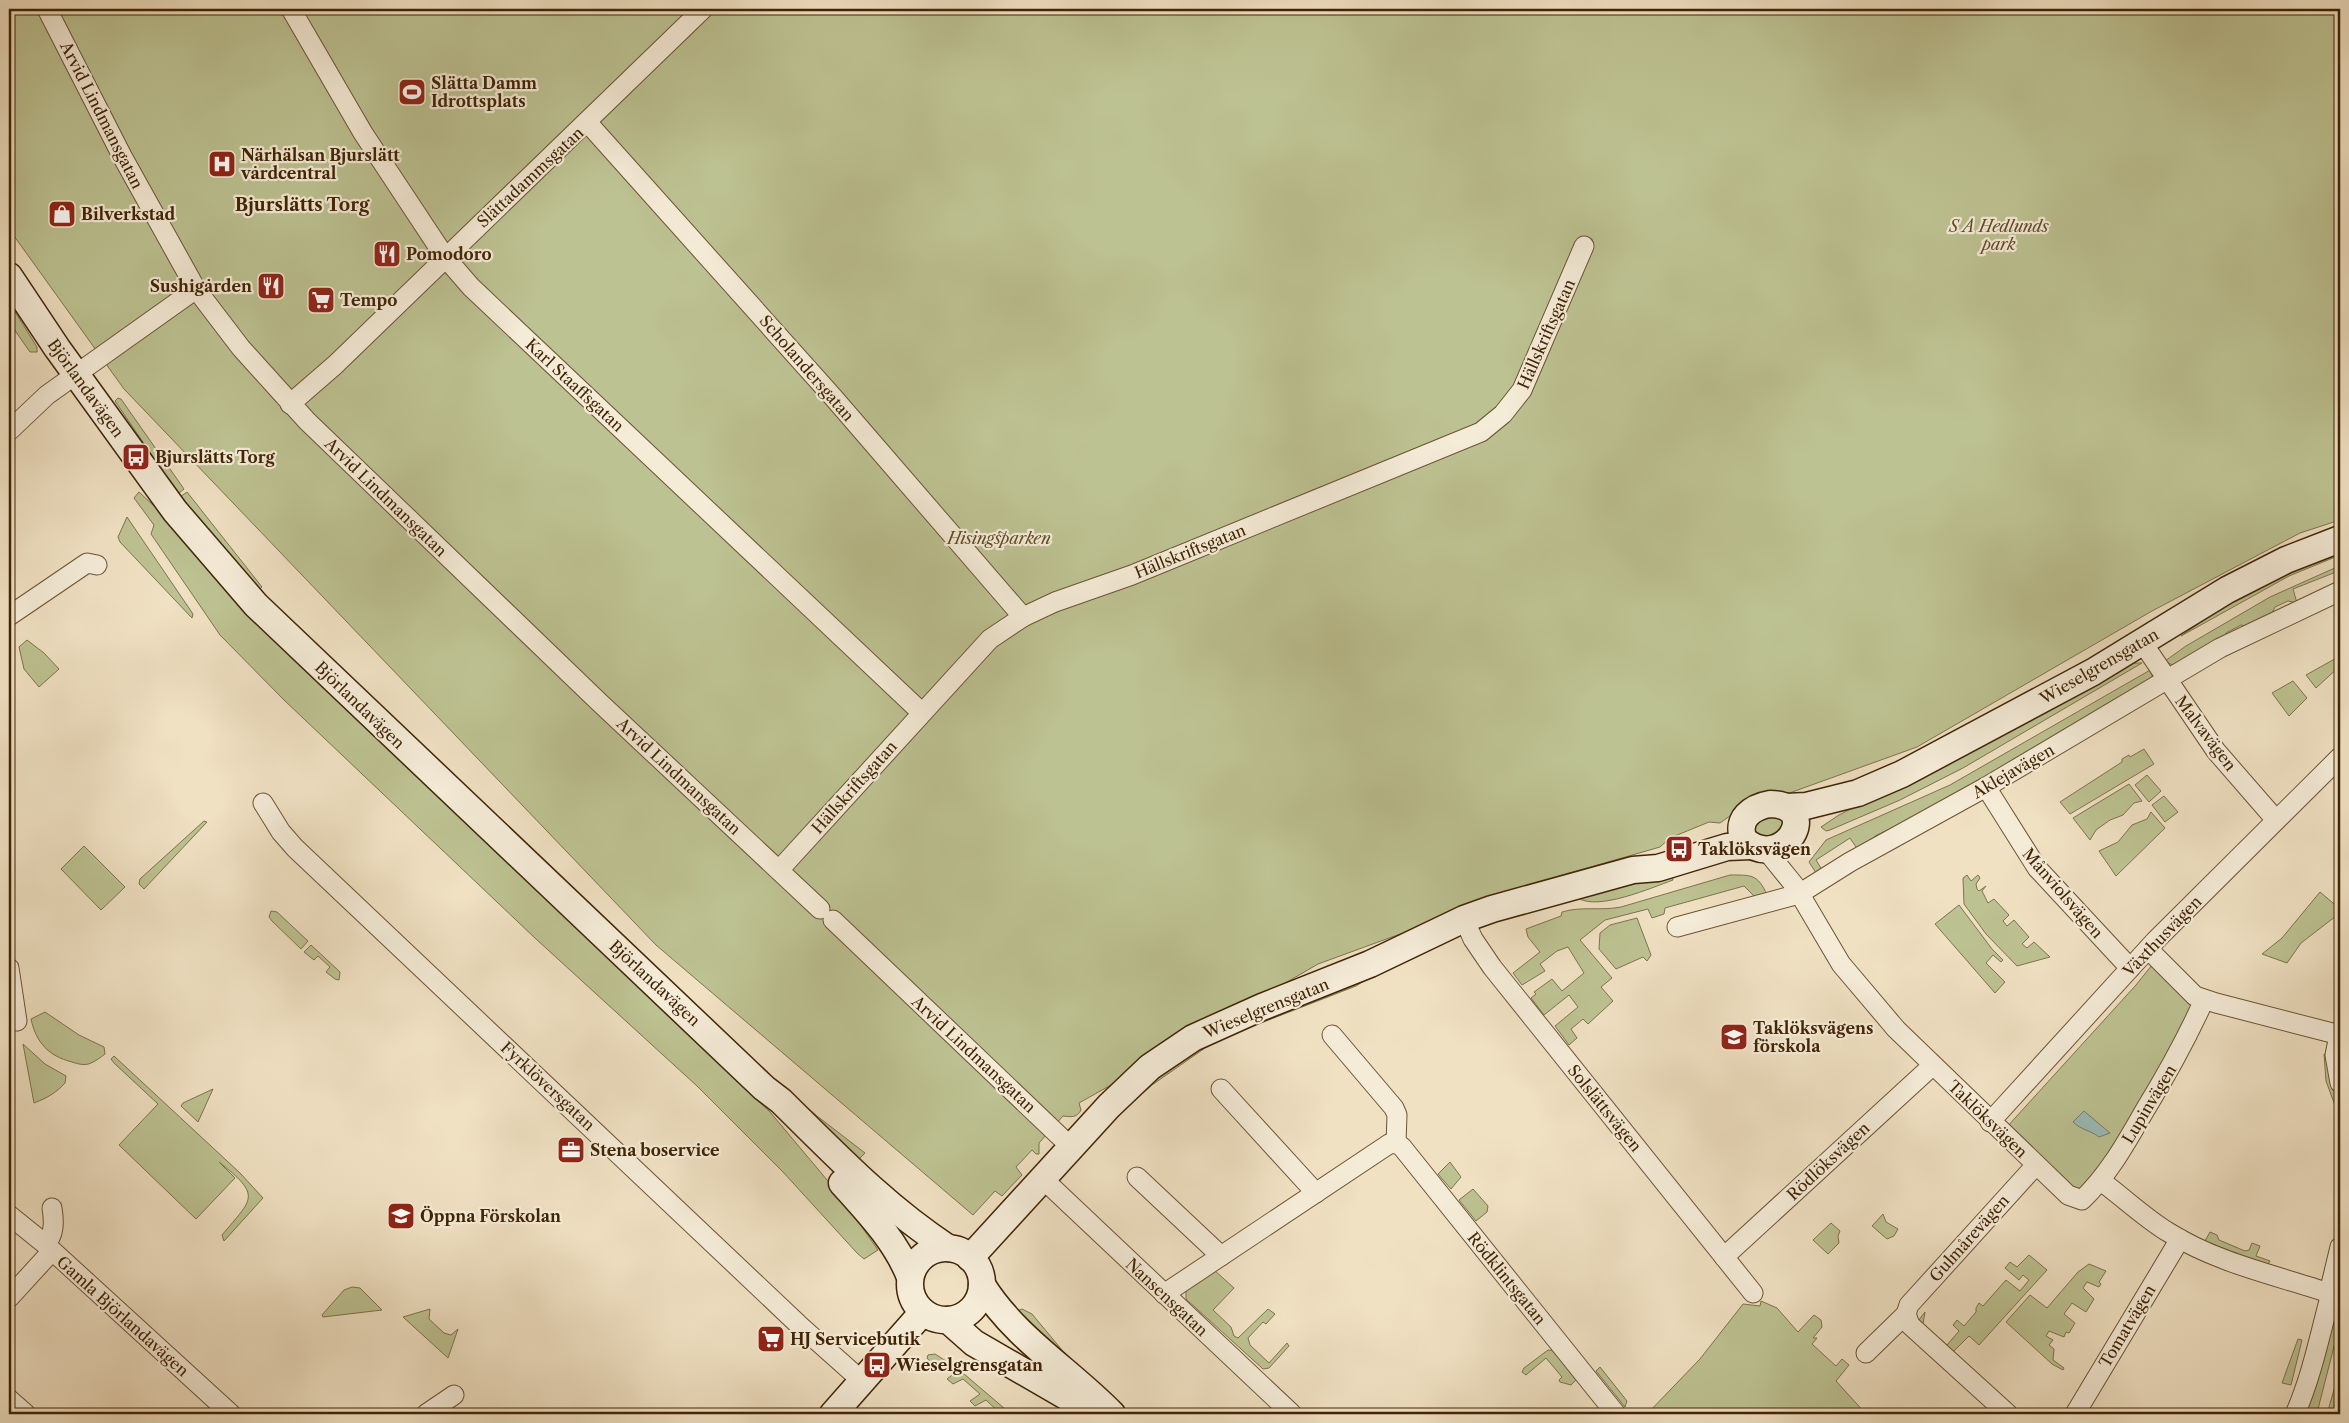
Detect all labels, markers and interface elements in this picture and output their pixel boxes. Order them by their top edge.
street label: Arvid Lindmansgatan [56,37,148,192]
place label: Slätta Damm Idrottsplats [431,73,537,111]
sports icon: Slätta Damm Idrottsplats [397,77,427,107]
street label: Slättadammsgatan [473,122,587,232]
place label: Närhälsan Bjurslätt vårdcentral [240,145,400,183]
hospital icon: Närhälsan Bjurslätt vårdcentral [207,149,237,179]
district label: Bjurslätts Torg [235,194,370,216]
shop icon: Bilverkstad [47,199,77,229]
place label: Bilverkstad [81,204,175,224]
park label: S A Hedlunds park [1948,216,2049,254]
restaurant icon: Pomodoro [372,239,402,269]
place label: Pomodoro [406,244,492,264]
restaurant icon: Sushigården [256,271,286,301]
place label: Sushigården [150,276,252,296]
street label: Hällskriftsgatan [1513,276,1579,392]
supermarket icon: Tempo [306,285,336,315]
place label: Tempo [340,290,397,310]
street label: Scholandersgatan [755,311,859,425]
street label: Karl Staaffsgatan [521,334,629,436]
street label: Björlandavägen [43,335,129,441]
street label: Arvid Lindmansgatan [320,433,451,561]
bus stop icon: Bjurslätts Torg [121,442,151,472]
place label: Bjurslätts Torg [155,447,275,467]
street label: Hällskriftsgatan [1131,520,1249,582]
park label: Hisingsparken [945,528,1051,548]
street label: Wieselgrensgatan [2035,624,2162,709]
street label: Björlandavägen [311,657,409,753]
street label: Malvavägen [2171,691,2241,775]
street label: Arvid Lindmansgatan [612,713,745,839]
street label: Hällskriftsgatan [807,736,901,838]
street label: Aklejavägen [1968,739,2058,803]
bus stop icon: Taklöksvägen [1664,834,1694,864]
place label: Taklöksvägen [1698,839,1811,859]
street label: Månviolsvägen [2018,844,2108,942]
street label: Växthusvägen [2118,891,2206,981]
street label: Björlandavägen [605,936,705,1030]
street label: Wieselgrensgatan [1199,974,1332,1043]
street label: Arvid Lindmansgatan [907,991,1040,1117]
place label: Taklöksvägens förskola [1753,1018,1873,1056]
school or university icon: Taklöksvägens förskola [1719,1022,1749,1052]
street label: Fyrklöversgatan [497,1037,599,1135]
street label: Solslättsvägen [1564,1060,1646,1156]
street label: Lupinvägen [2118,1061,2180,1147]
street label: Taklöksvägen [1944,1076,2032,1162]
street label: Rödlöksvägen [1782,1118,1874,1204]
office icon: Stena boservice [556,1135,586,1165]
place label: Stena boservice [590,1140,720,1160]
street label: Gulmårevägen [1925,1190,2013,1286]
school or university icon: Öppna Förskolan [386,1201,416,1231]
place label: Öppna Förskolan [420,1205,561,1226]
street label: Rödklintsgatan [1463,1228,1551,1328]
street label: Gamla Björlandavägen [53,1251,193,1381]
street label: Nansensgatan [1122,1254,1212,1340]
street label: Tomatvägen [2094,1281,2160,1371]
supermarket icon: HJ Servicebutik [756,1324,786,1354]
place label: HJ Servicebutik [790,1329,921,1349]
bus stop icon: Wieselgrensgatan [862,1350,892,1380]
place label: Wieselgrensgatan [895,1355,1043,1375]

